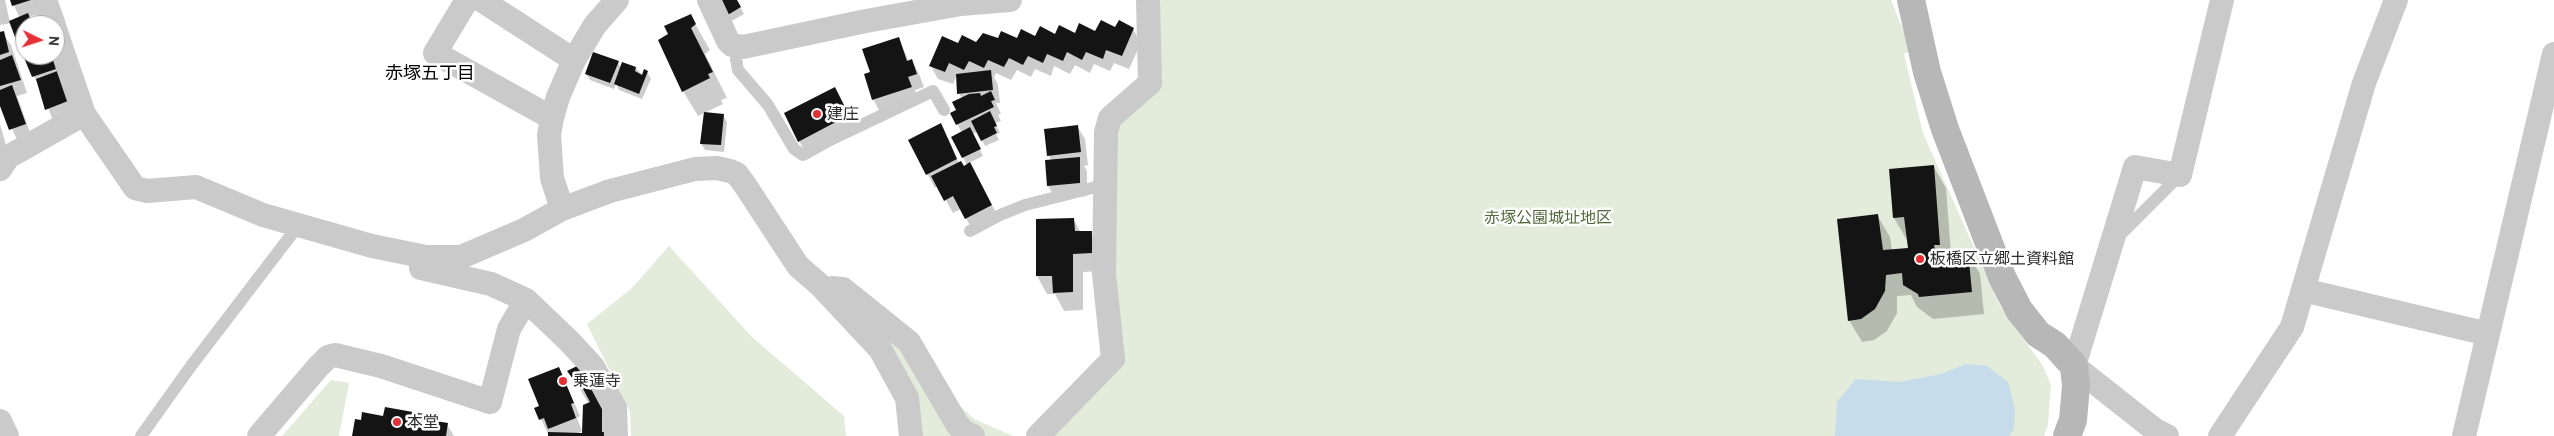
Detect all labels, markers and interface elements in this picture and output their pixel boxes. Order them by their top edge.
north arrow [15,15,65,65]
text: N [45,35,63,47]
district label: 赤塚五丁目 [385,63,475,85]
place label: 建庄 [827,104,859,124]
marker: 建庄 [811,108,823,120]
park label: 赤塚公園城址地区 [1484,208,1612,228]
place label: 板橋区立郷土資料館 [1930,249,2074,269]
marker: 板橋区立郷土資料館 [1914,253,1926,265]
place label: 乗蓮寺 [573,371,621,391]
marker: 乗蓮寺 [557,375,569,387]
place label: 本堂 [407,412,439,432]
marker: 本堂 [391,416,403,428]

